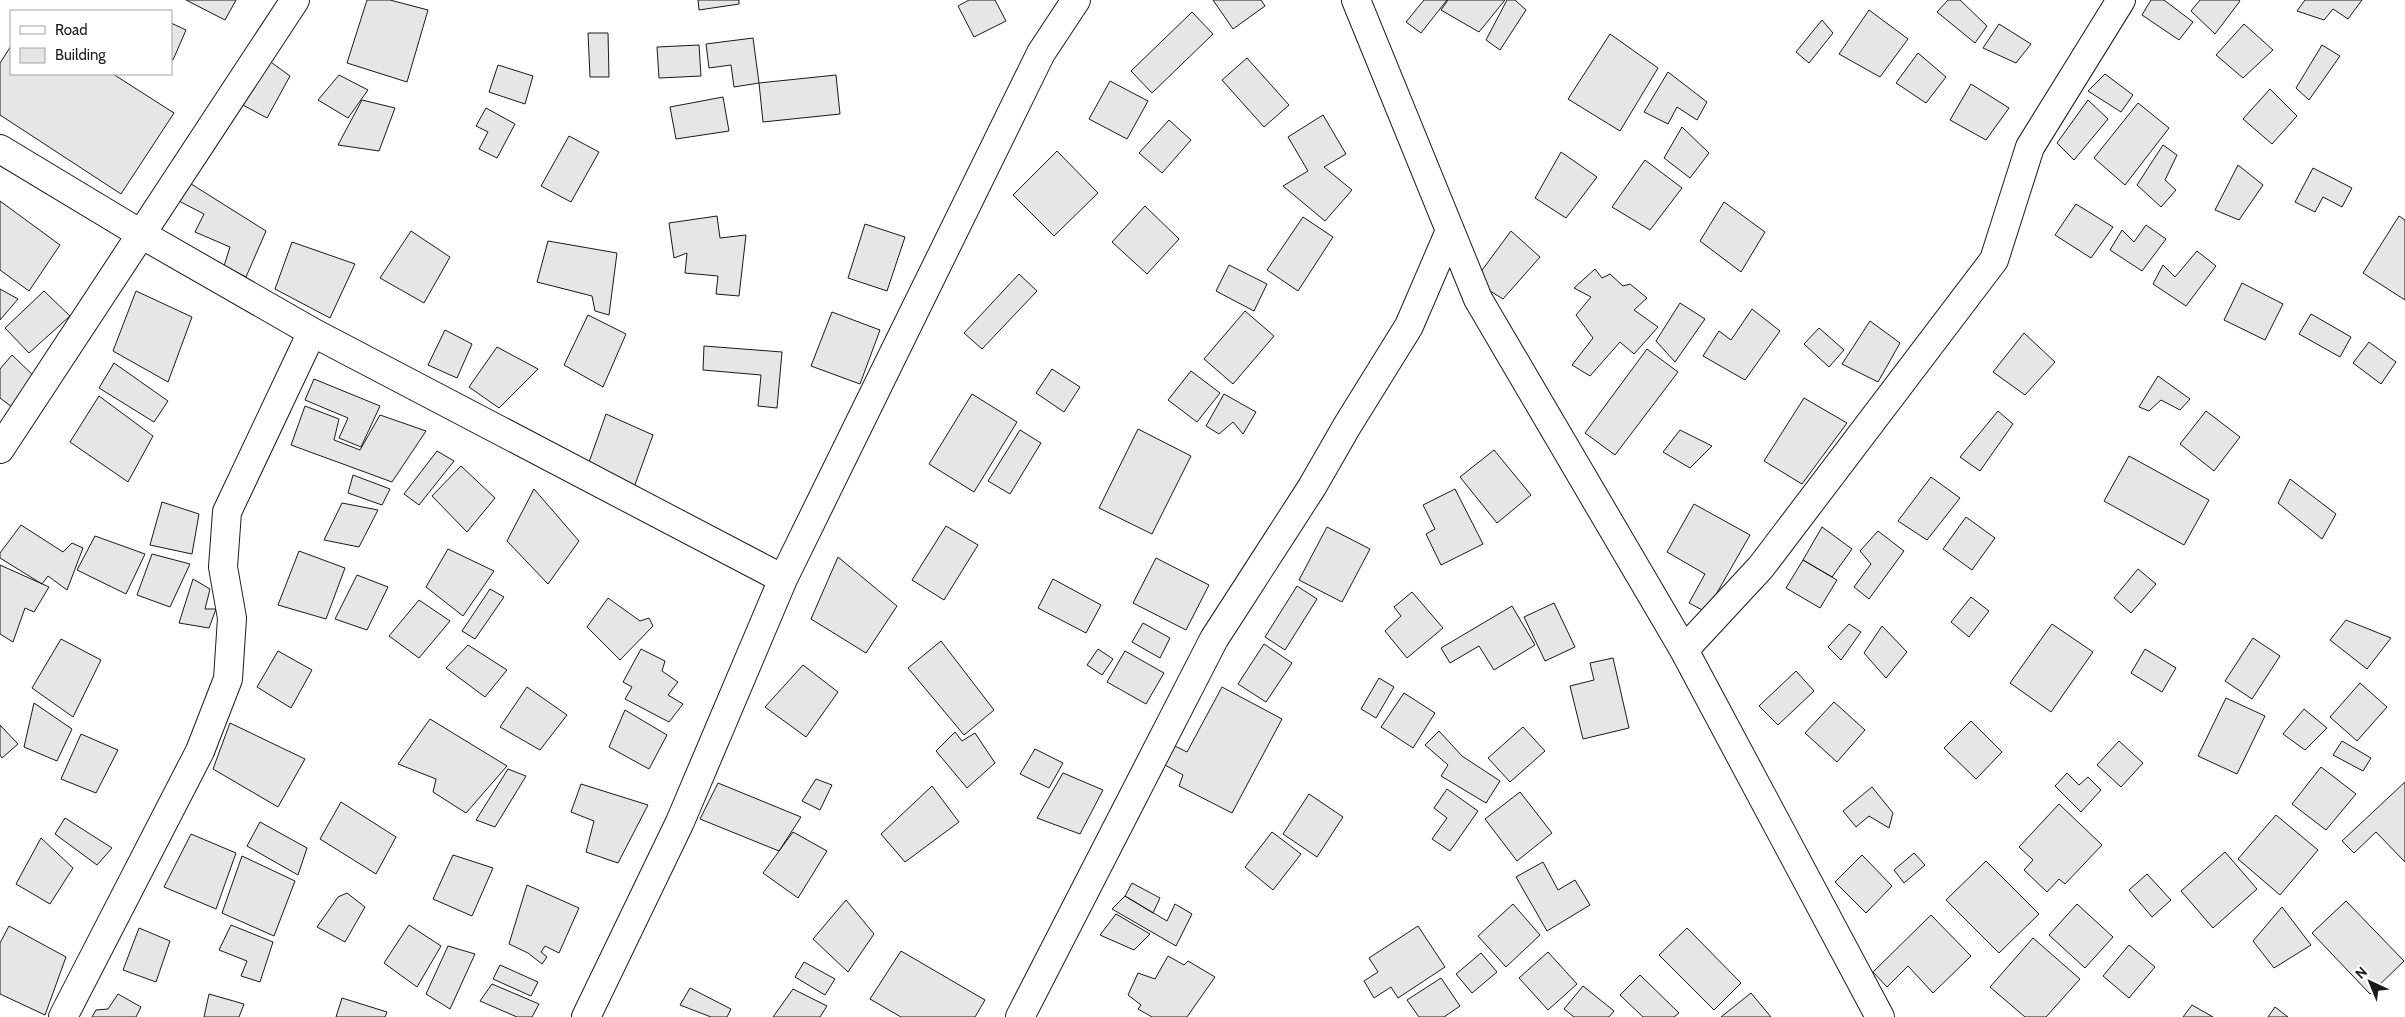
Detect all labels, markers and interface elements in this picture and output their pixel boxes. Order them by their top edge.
legend [10,10,172,75]
text: Road [55,21,88,39]
text: Building [55,46,106,64]
north arrow [2345,957,2395,1007]
text: N [2351,963,2371,983]

